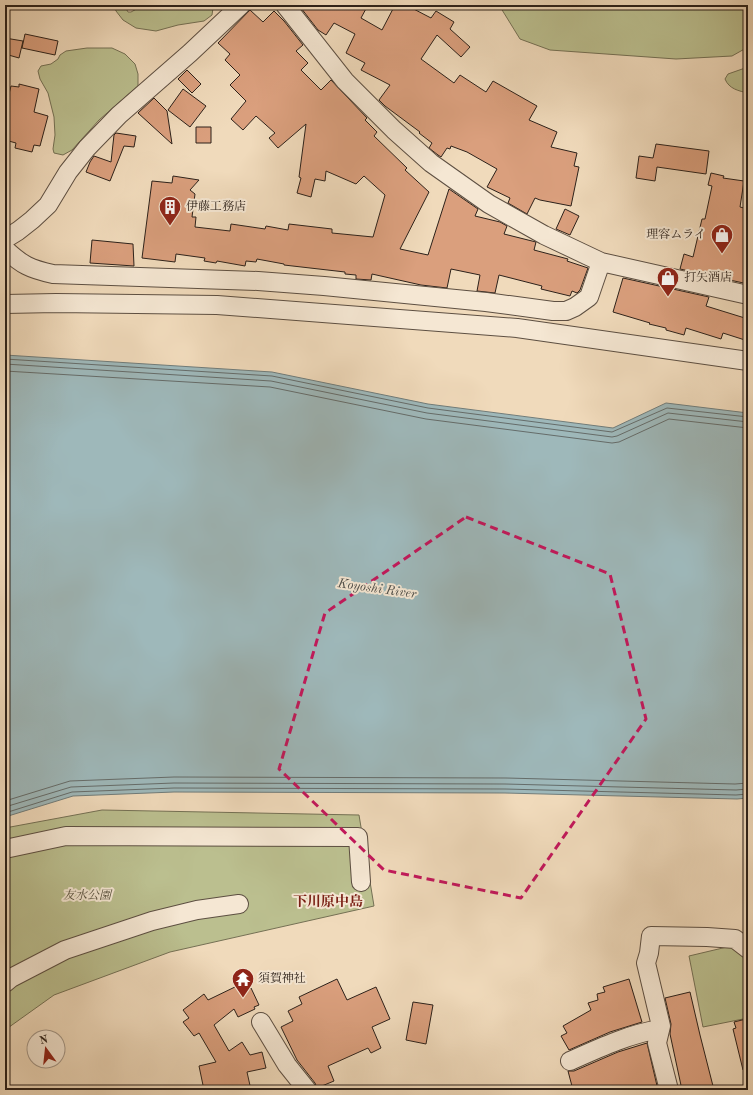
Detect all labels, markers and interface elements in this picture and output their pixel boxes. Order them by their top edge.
building icon: 伊藤工務店 [157,194,183,227]
place label: 伊藤工務店 [186,199,246,213]
shop icon: 理容ムライ [709,222,735,255]
place label: 理容ムライ [646,227,706,241]
shop icon: 打矢酒店 [655,265,681,298]
place label: 打矢酒店 [684,270,732,284]
water label: Koyoshi River [336,577,418,601]
park label: 友水公園 [63,888,113,902]
district label: 下川原中島 [293,894,363,909]
temple icon: 須賀神社 [230,966,256,999]
place label: 須賀神社 [258,971,306,985]
north arrow [26,1029,66,1069]
text: N [38,1034,50,1047]

